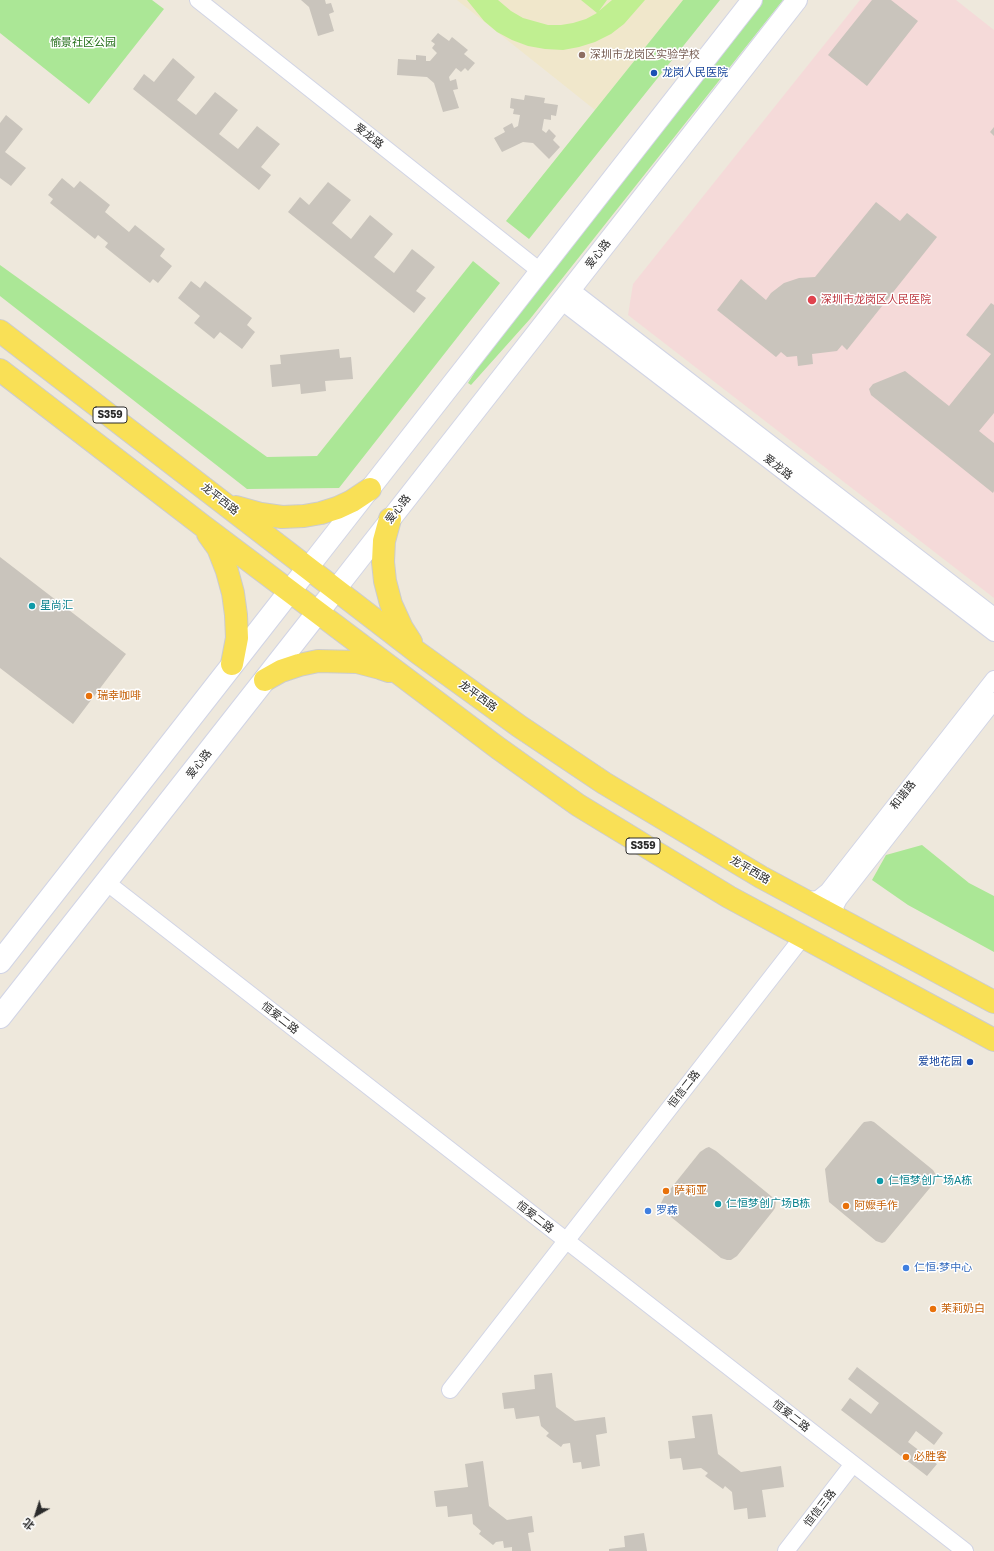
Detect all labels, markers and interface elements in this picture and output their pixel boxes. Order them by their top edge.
park label: 愉景社区公园 [50,36,116,50]
place label: 深圳市龙岗区实验学校 [590,48,700,62]
marker: 深圳市龙岗区实验学校 [577,50,587,60]
place label: 龙岗人民医院 [662,66,728,80]
marker: 龙岗人民医院 [649,68,659,78]
street label: 爱龙路 [352,121,386,151]
street label: 爱心路 [583,237,613,271]
place label: 深圳市龙岗区人民医院 [821,293,931,307]
marker: 深圳市龙岗区人民医院 [806,294,818,306]
road number: S359 [93,407,127,423]
street label: 爱龙路 [761,452,795,482]
street label: 龙平西路 [199,480,241,518]
street label: 爱心路 [383,492,413,526]
place label: 星尚汇 [40,599,73,613]
marker: 星尚汇 [27,601,37,611]
street label: 龙平西路 [456,678,500,714]
place label: 瑞幸咖啡 [97,689,141,703]
marker: 瑞幸咖啡 [84,691,94,701]
street label: 爱心路 [184,747,214,781]
street label: 和谐路 [888,778,918,812]
road number: S359 [626,838,660,854]
street label: 龙平西路 [728,853,772,887]
street label: 恒爱二路 [259,999,301,1037]
place label: 爱地花园 [918,1055,962,1069]
marker: 爱地花园 [965,1057,975,1067]
street label: 恒信二路 [665,1068,703,1110]
place label: 仁恒梦创广场A栋 [888,1174,972,1188]
marker: 仁恒梦创广场A栋 [875,1176,885,1186]
place label: 萨莉亚 [674,1184,707,1198]
marker: 萨莉亚 [661,1186,671,1196]
place label: 仁恒梦创广场B栋 [726,1197,810,1211]
street label: 恒爱二路 [514,1198,556,1236]
marker: 仁恒梦创广场B栋 [713,1199,723,1209]
place label: 阿嬷手作 [854,1199,898,1213]
marker: 阿嬷手作 [841,1201,851,1211]
place label: 罗森 [656,1204,678,1218]
marker: 罗森 [643,1206,653,1216]
place label: 仁恒·梦中心 [914,1261,972,1275]
marker: 仁恒·梦中心 [901,1263,911,1273]
place label: 茉莉奶白 [941,1302,985,1316]
marker: 茉莉奶白 [928,1304,938,1314]
street label: 恒爱二路 [770,1397,812,1435]
place label: 必胜客 [914,1450,947,1464]
marker: 必胜客 [901,1452,911,1462]
street label: 恒信三路 [801,1487,839,1529]
north arrow [16,1495,56,1535]
text: 北 [20,1516,36,1533]

